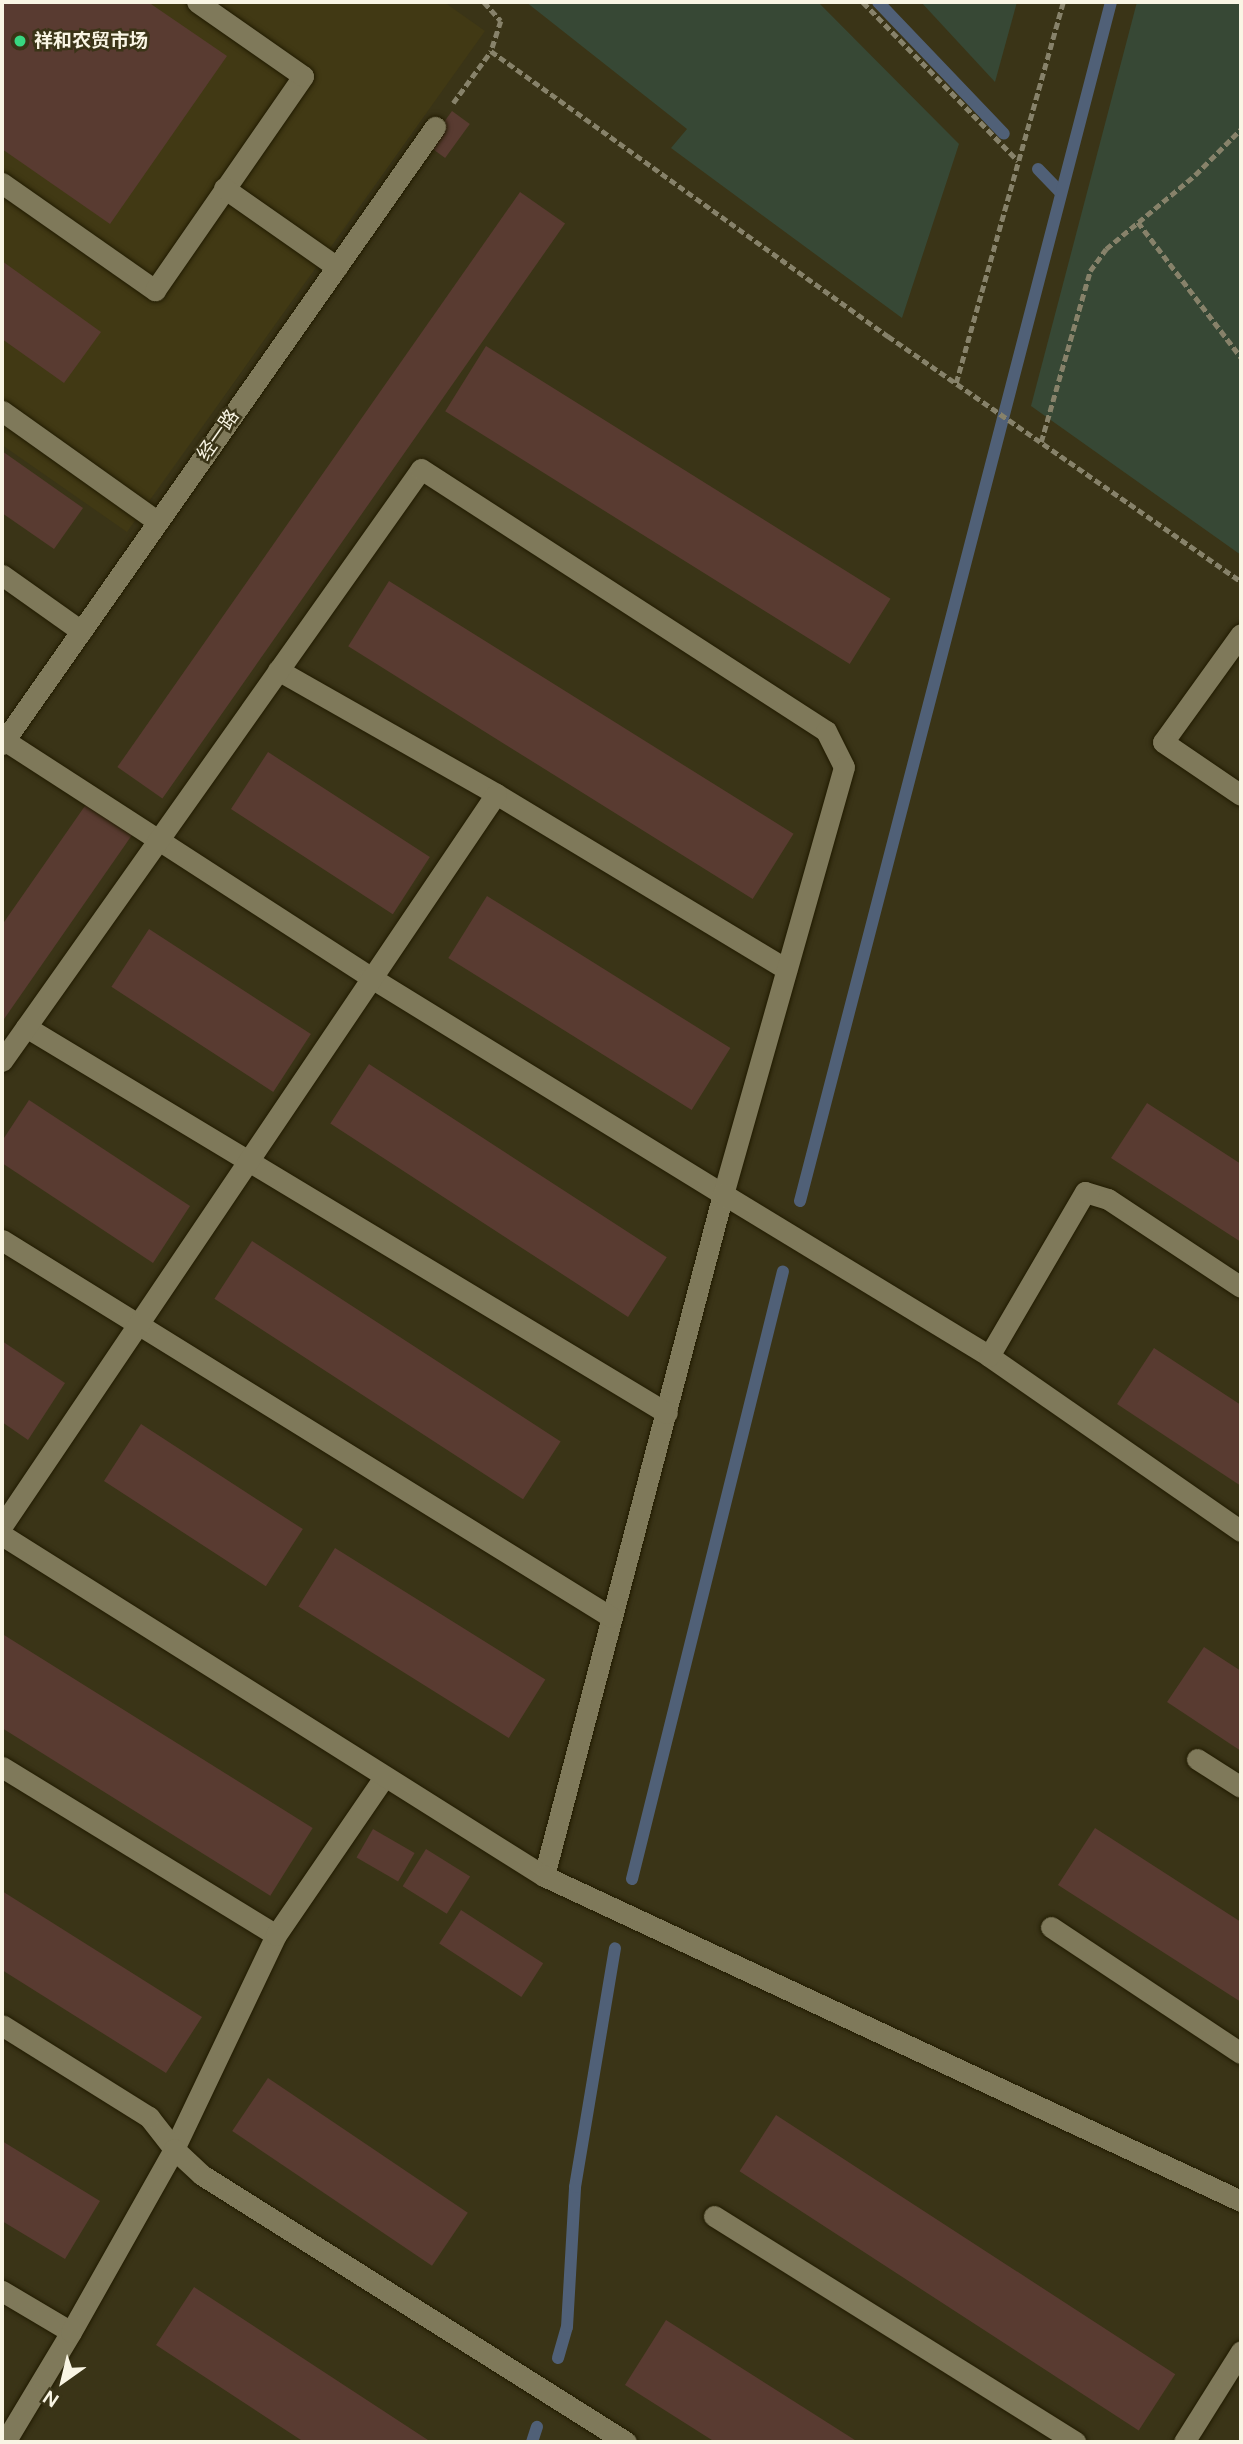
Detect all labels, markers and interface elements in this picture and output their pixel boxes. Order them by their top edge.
place label: 祥和农贸市场 [34,30,148,52]
marker: 祥和农贸市场 [12,33,28,49]
street label: 经一路 [192,405,244,465]
north arrow [28,2346,98,2416]
text: N [38,2385,64,2413]

